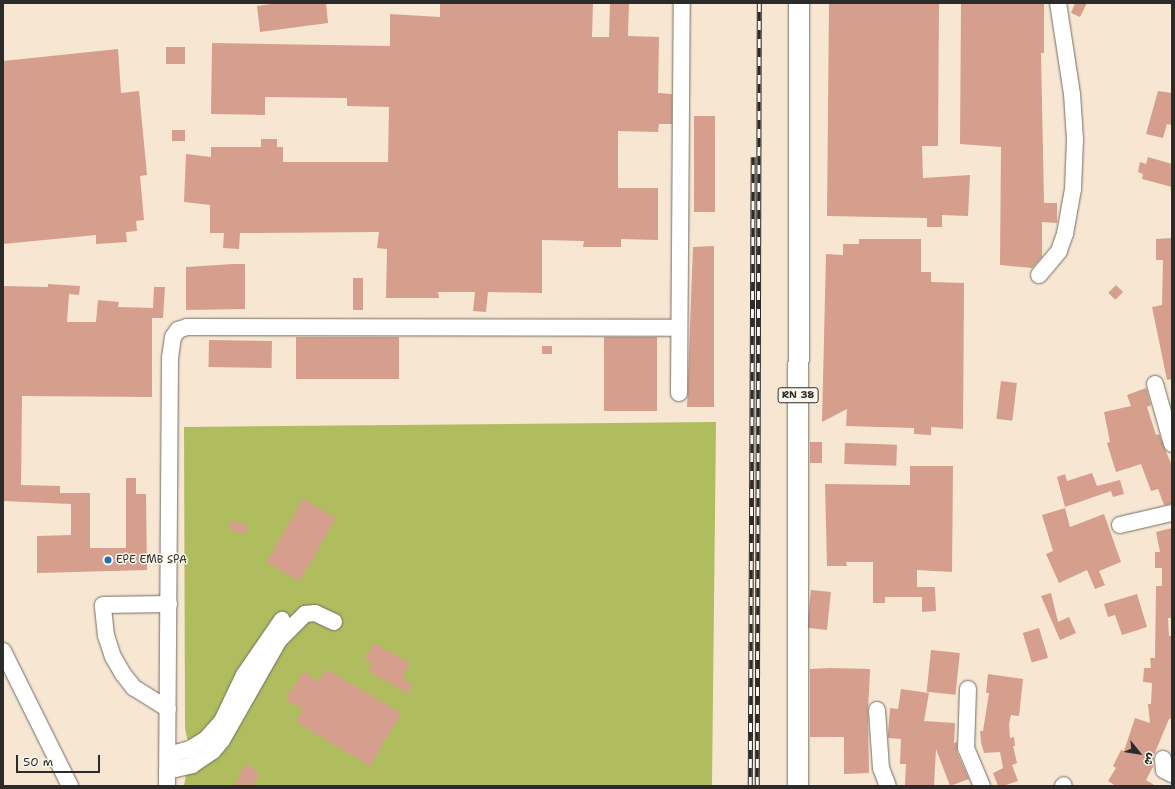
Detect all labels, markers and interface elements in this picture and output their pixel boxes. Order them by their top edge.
road number: RN 38 [777,387,819,403]
place label: EPE EMB SPA [116,553,187,567]
marker: EPE EMB SPA [103,555,113,565]
north arrow [1119,733,1159,773]
scale bar [18,747,102,773]
text: ش [1140,750,1159,768]
text: 50 m [23,754,53,770]

